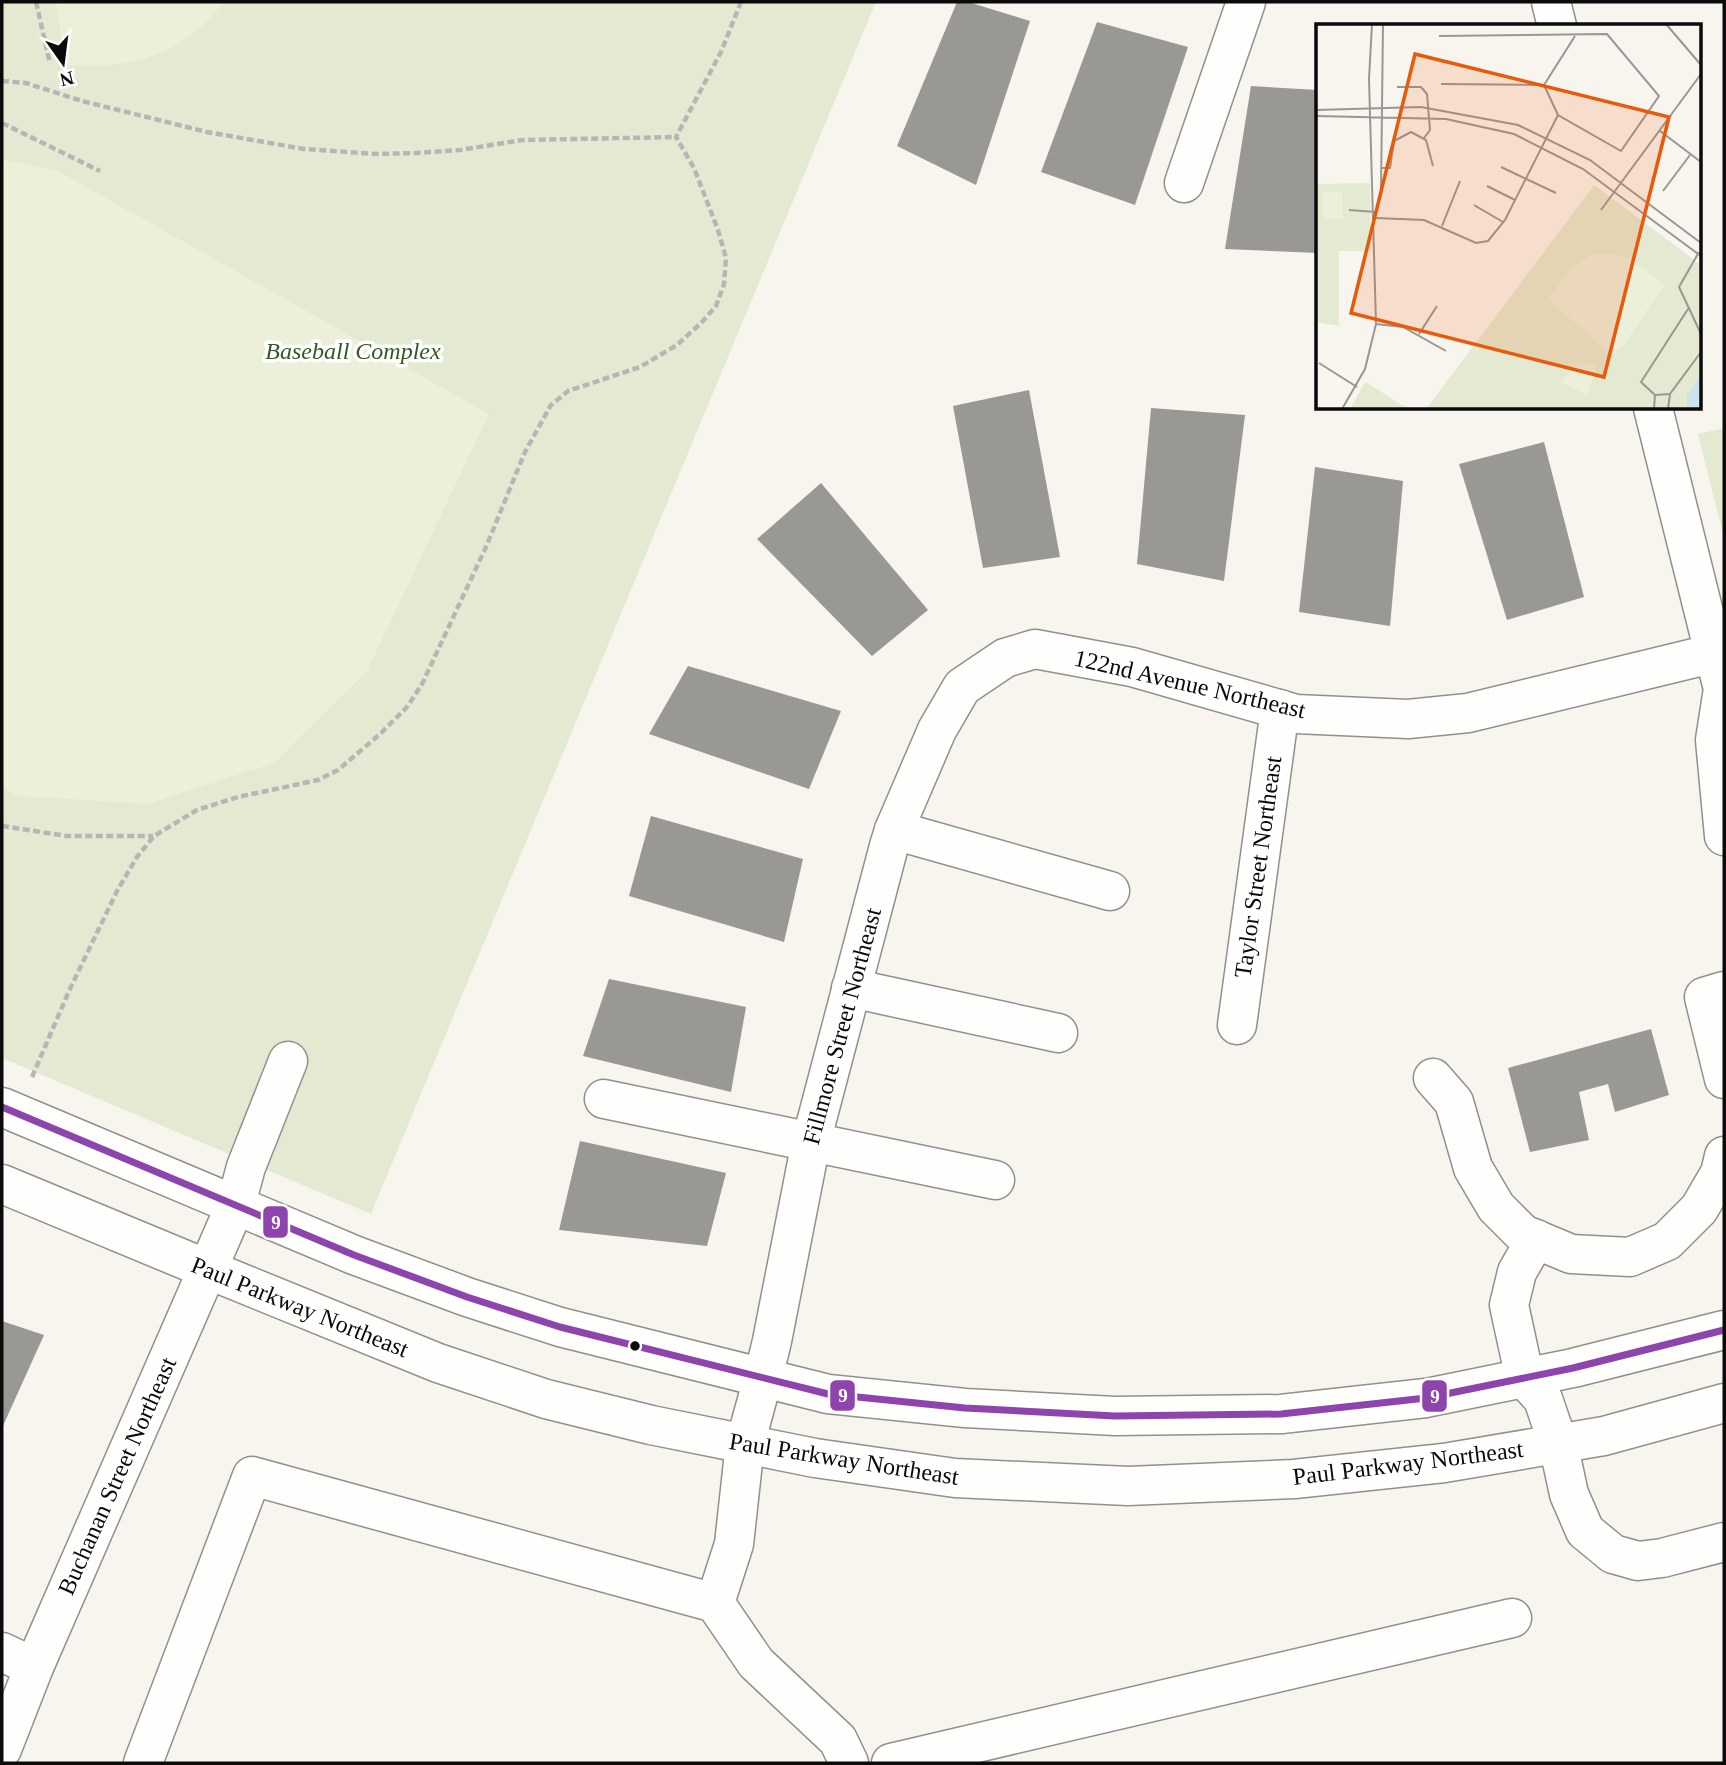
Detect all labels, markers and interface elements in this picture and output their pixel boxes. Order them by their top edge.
inset map [1316,24,1702,410]
north arrow [28,28,98,98]
text: N [58,67,76,91]
park label: Baseball Complex [265,338,441,364]
street label: 122nd Avenue Northeast [1072,645,1309,723]
street label: Taylor Street Northeast [1230,754,1286,980]
street label: Fillmore Street Northeast [798,904,886,1147]
line badge: 9 [262,1205,289,1239]
text: 9 [271,1212,281,1233]
street label: Paul Parkway Northeast [188,1252,413,1363]
unlabelled marker [628,1339,642,1353]
street label: Buchanan Street Northeast [53,1353,181,1599]
line badge: 9 [829,1379,856,1412]
line badge: 9 [1421,1379,1448,1413]
text: 9 [838,1385,848,1406]
text: 9 [1430,1386,1440,1407]
street label: Paul Parkway Northeast [727,1428,961,1490]
street label: Paul Parkway Northeast [1291,1436,1525,1490]

